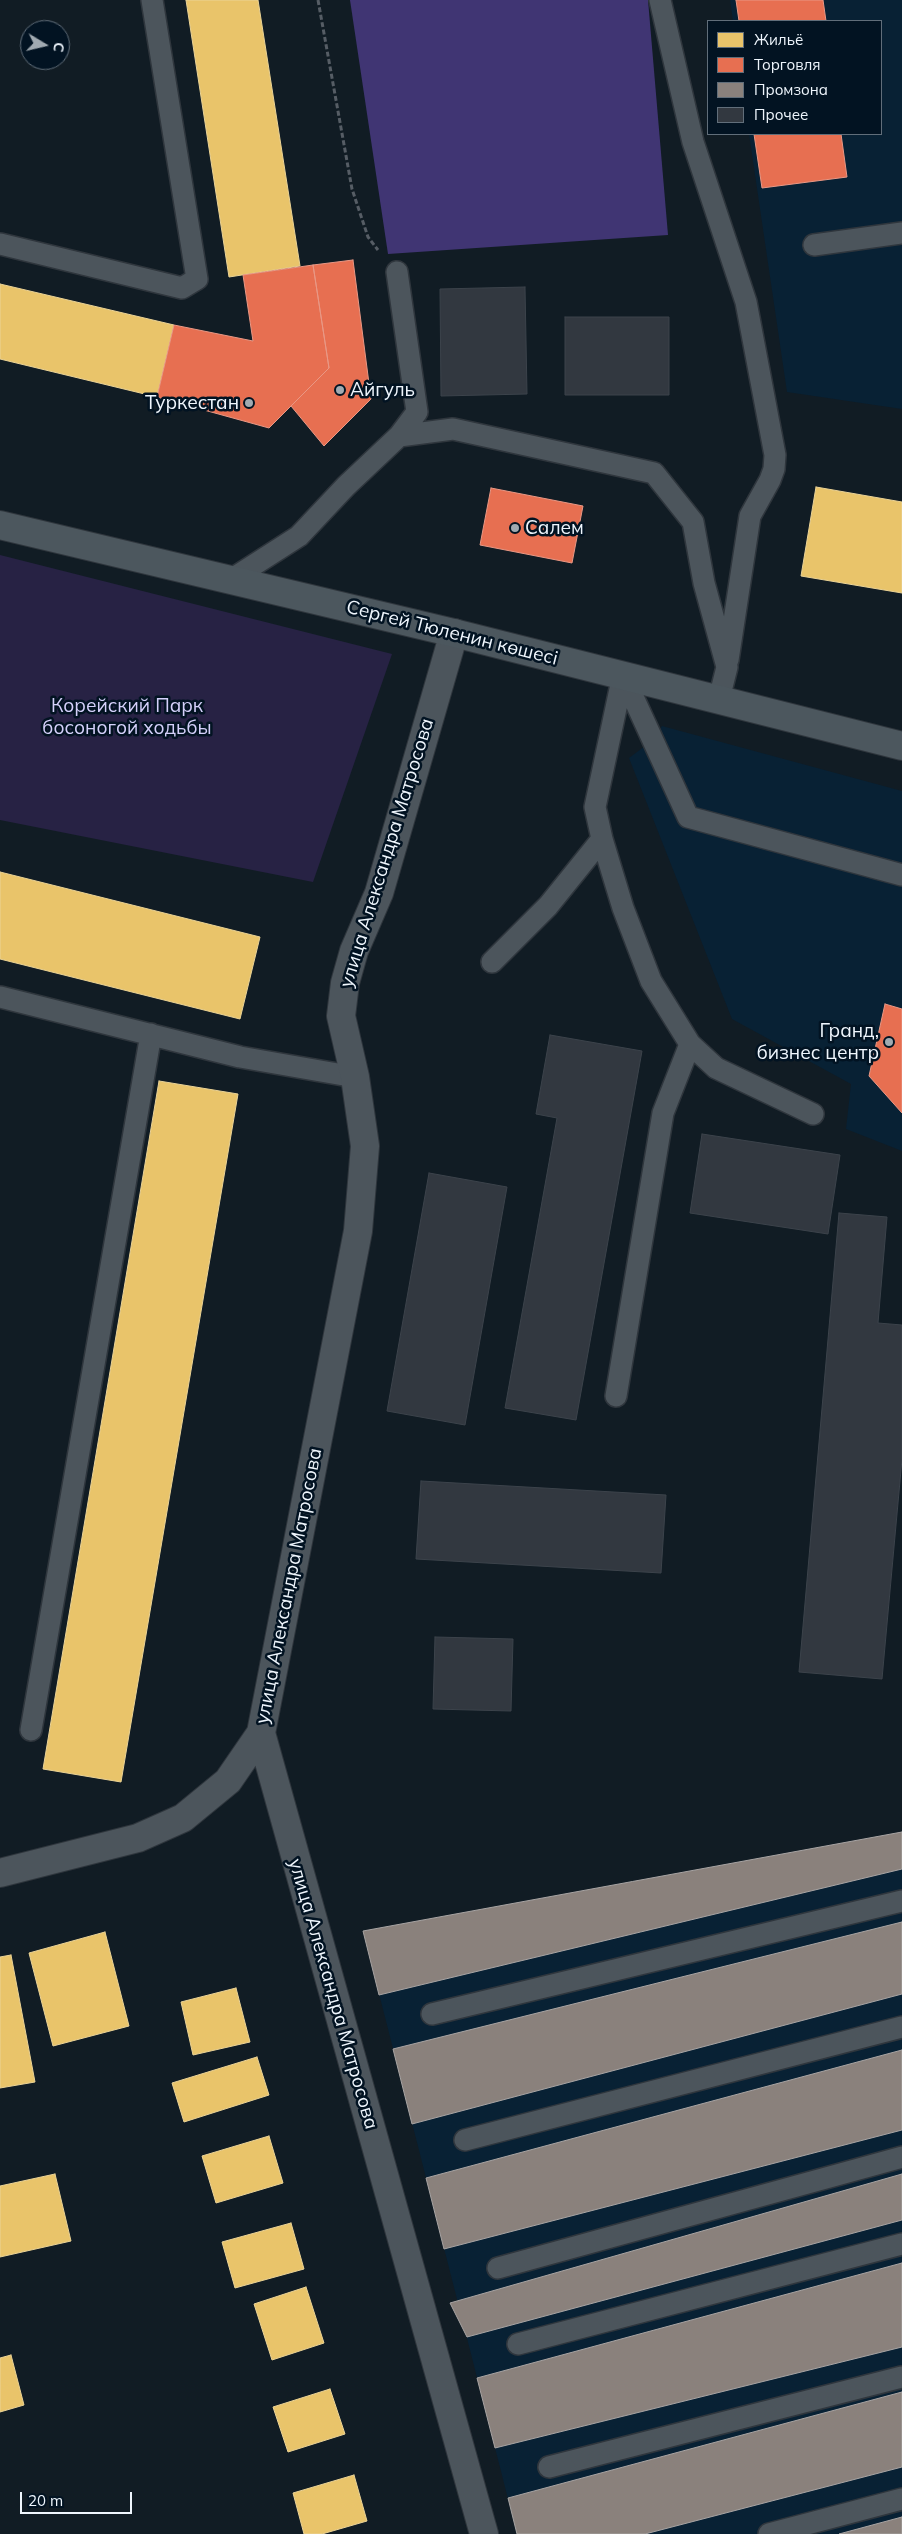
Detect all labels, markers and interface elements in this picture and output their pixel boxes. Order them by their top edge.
north arrow [20,20,70,70]
legend [707,20,882,135]
text: Жильё [754,30,803,49]
text: С [49,41,68,53]
text: Торговля [754,55,821,74]
text: Промзона [754,80,828,99]
text: Прочее [754,105,808,124]
place label: Айгуль [350,379,415,401]
marker: Айгуль [334,384,346,396]
place label: Туркестан [145,392,239,414]
marker: Туркестан [243,397,255,409]
place label: Салем [525,517,584,539]
marker: Салем [509,522,521,534]
street label: Сергей Тюленин көшесі [344,596,560,670]
park label: Корейский Парк босоногой ходьбы [42,695,212,739]
street label: улица Александра Матросова [335,716,439,990]
place label: Гранд, бизнес центр [757,1020,879,1064]
marker: Гранд, бизнес центр [883,1036,895,1048]
street label: улица Александра Матросова [251,1446,327,1726]
street label: улица Александра Матросова [283,1856,383,2132]
scale bar [22,2482,135,2514]
text: 20 m [28,2491,63,2510]

